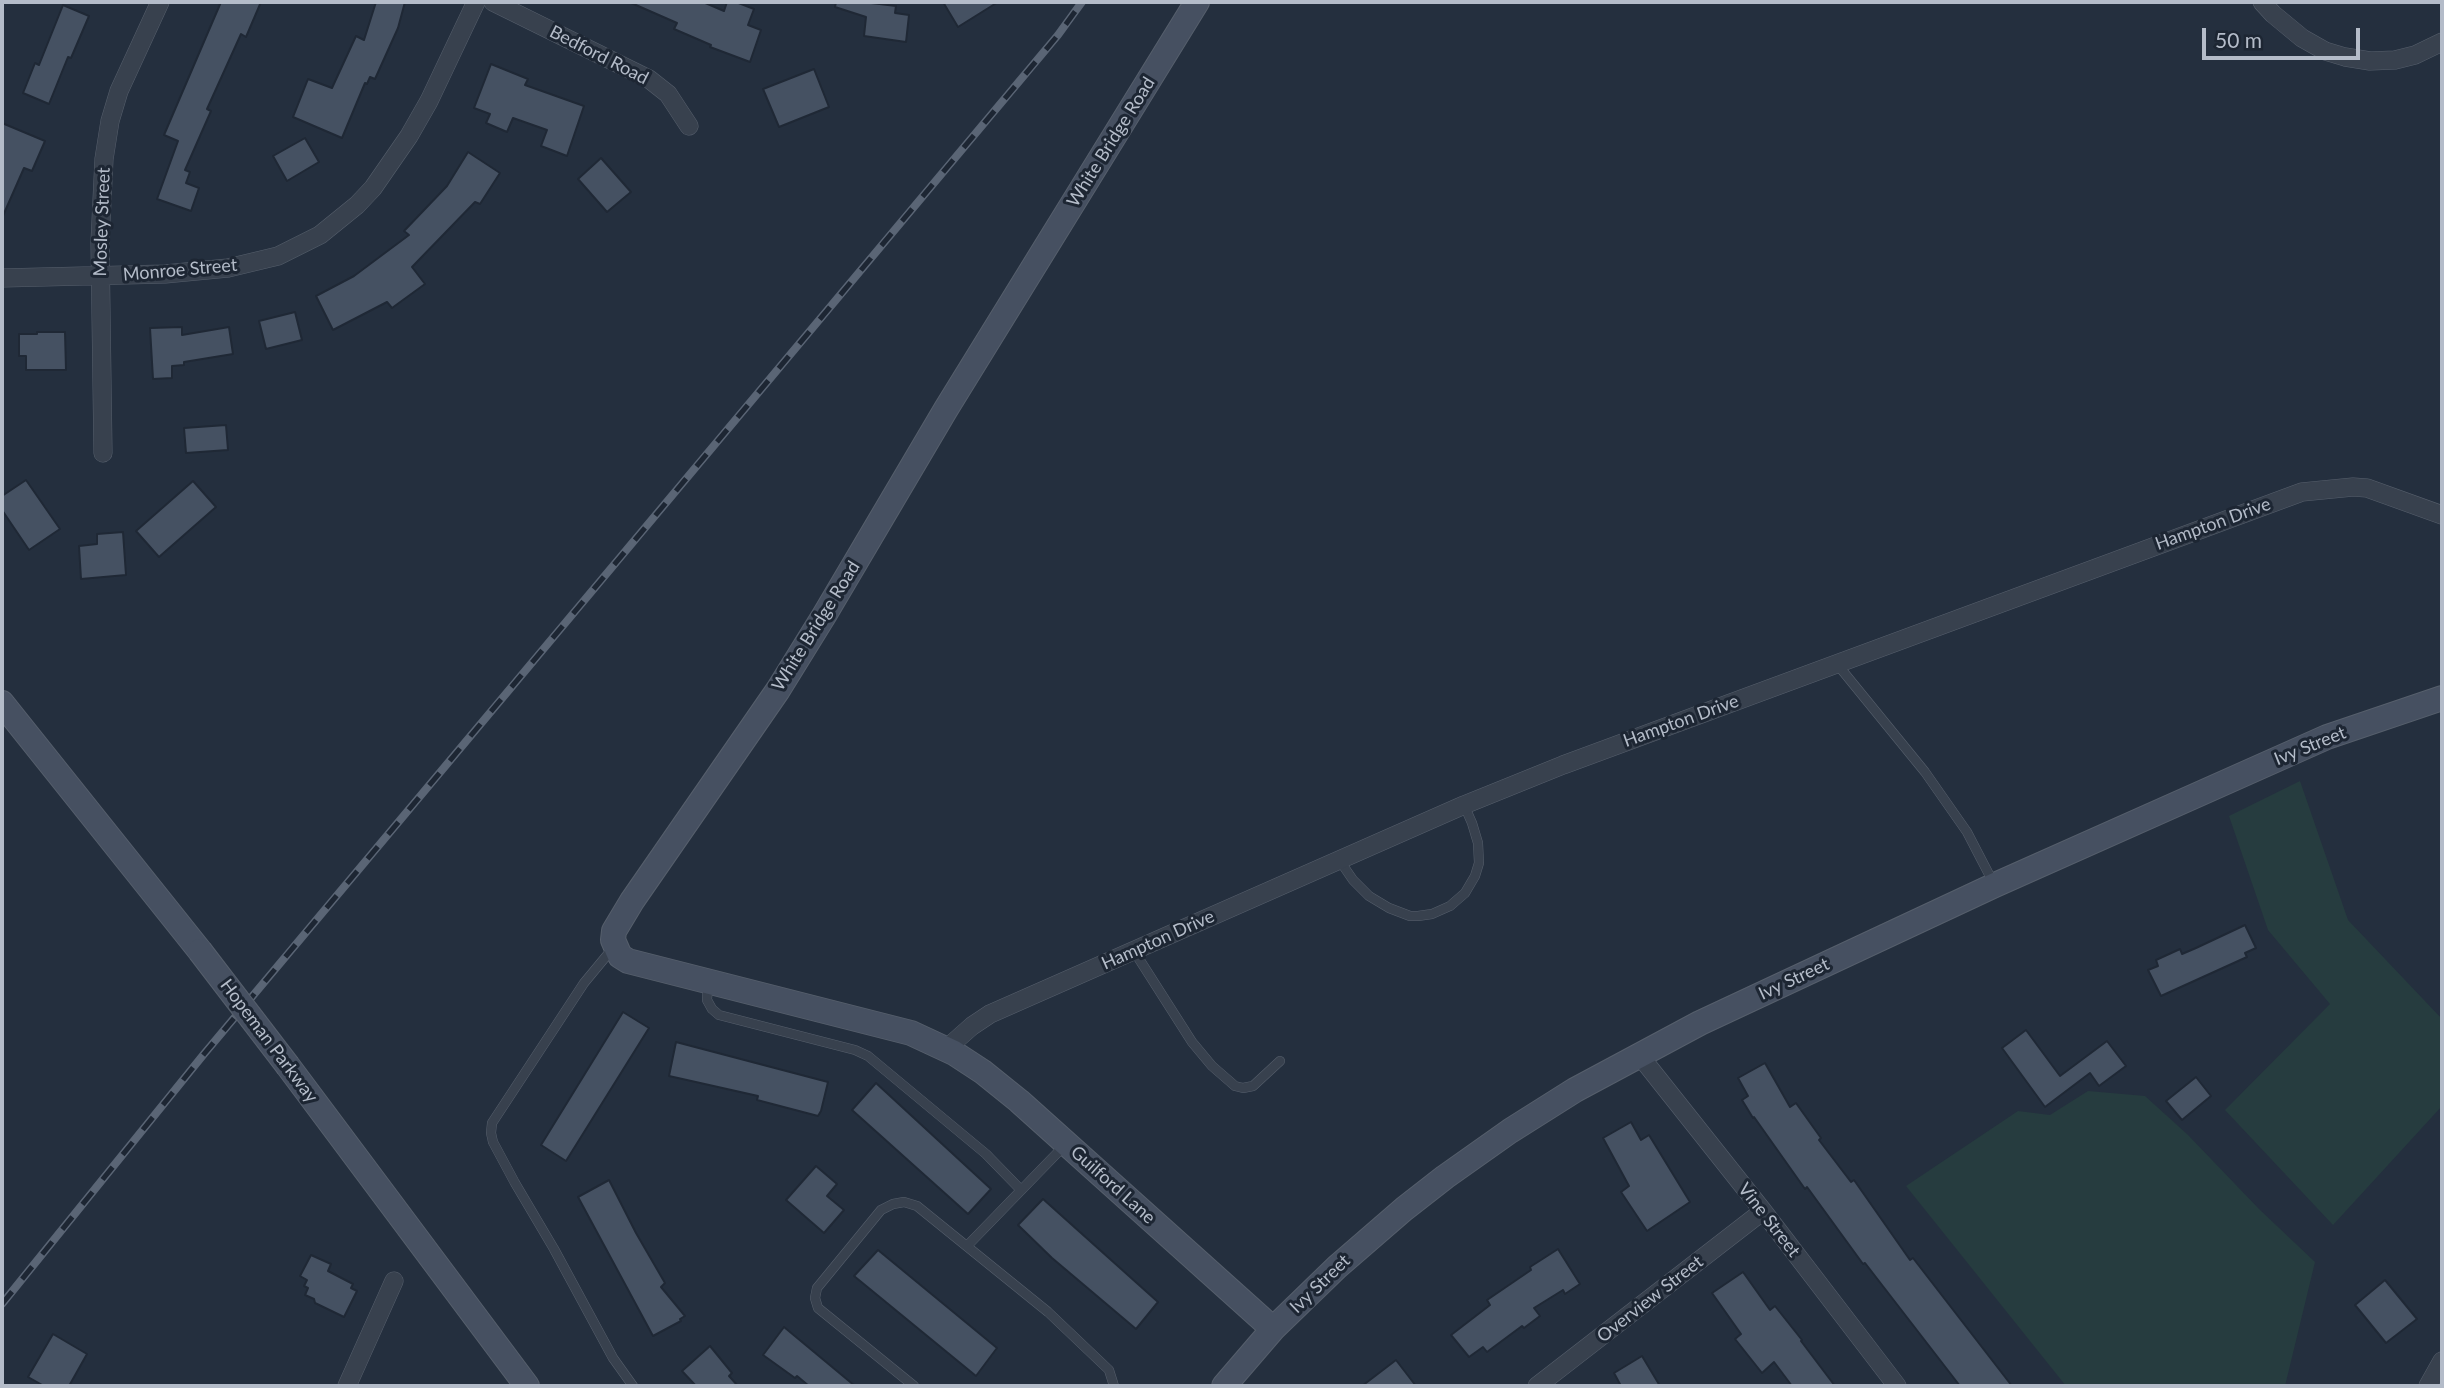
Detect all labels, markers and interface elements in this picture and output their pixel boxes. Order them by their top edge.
scale bar [2206,14,2364,58]
street label: Bedford Road [546,21,652,89]
text: 50 m [2215,27,2262,52]
street label: White Bridge Road [1062,73,1160,211]
street label: Mosley Street [89,167,115,277]
street label: Monroe Street [122,254,238,286]
street label: Hampton Drive [2152,493,2274,555]
street label: White Bridge Road [767,557,865,695]
street label: Hampton Drive [1620,690,1742,752]
street label: Ivy Street [2271,722,2349,770]
street label: Hampton Drive [1098,905,1218,975]
street label: Ivy Street [1755,953,1833,1005]
street label: Hopeman Parkway [216,975,322,1107]
street label: Guilford Lane [1066,1141,1160,1229]
street label: Vine Street [1733,1179,1805,1261]
street label: Ivy Street [1285,1250,1355,1318]
street label: Overview Street [1593,1251,1707,1347]

